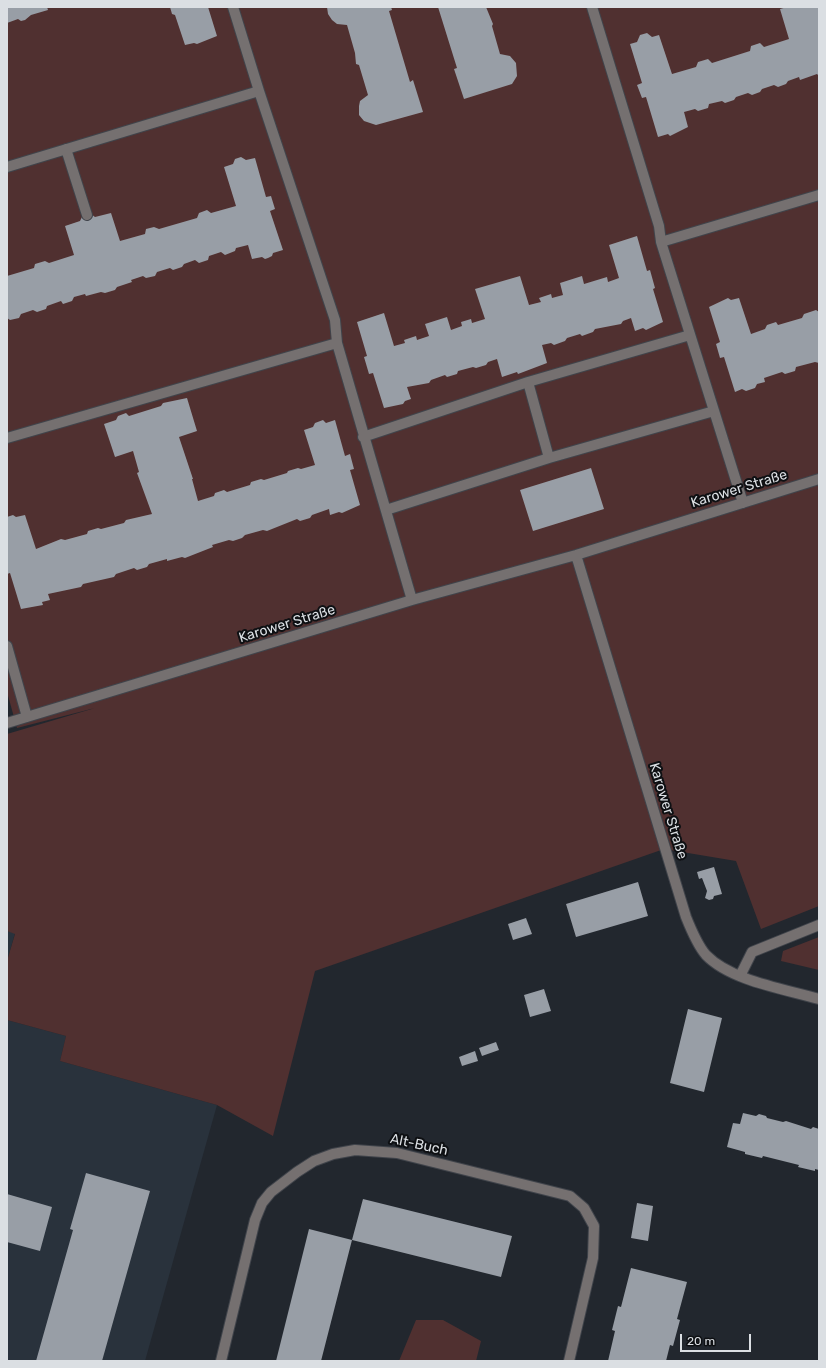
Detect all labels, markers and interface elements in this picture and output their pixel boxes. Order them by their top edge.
street label: Karower Straße [689,466,789,512]
street label: Karower Straße [237,601,337,647]
street label: Karower Straße [645,761,691,861]
street label: Alt-Buch [388,1131,450,1159]
scale bar [682,1326,753,1352]
text: 20 m [687,1334,715,1348]

